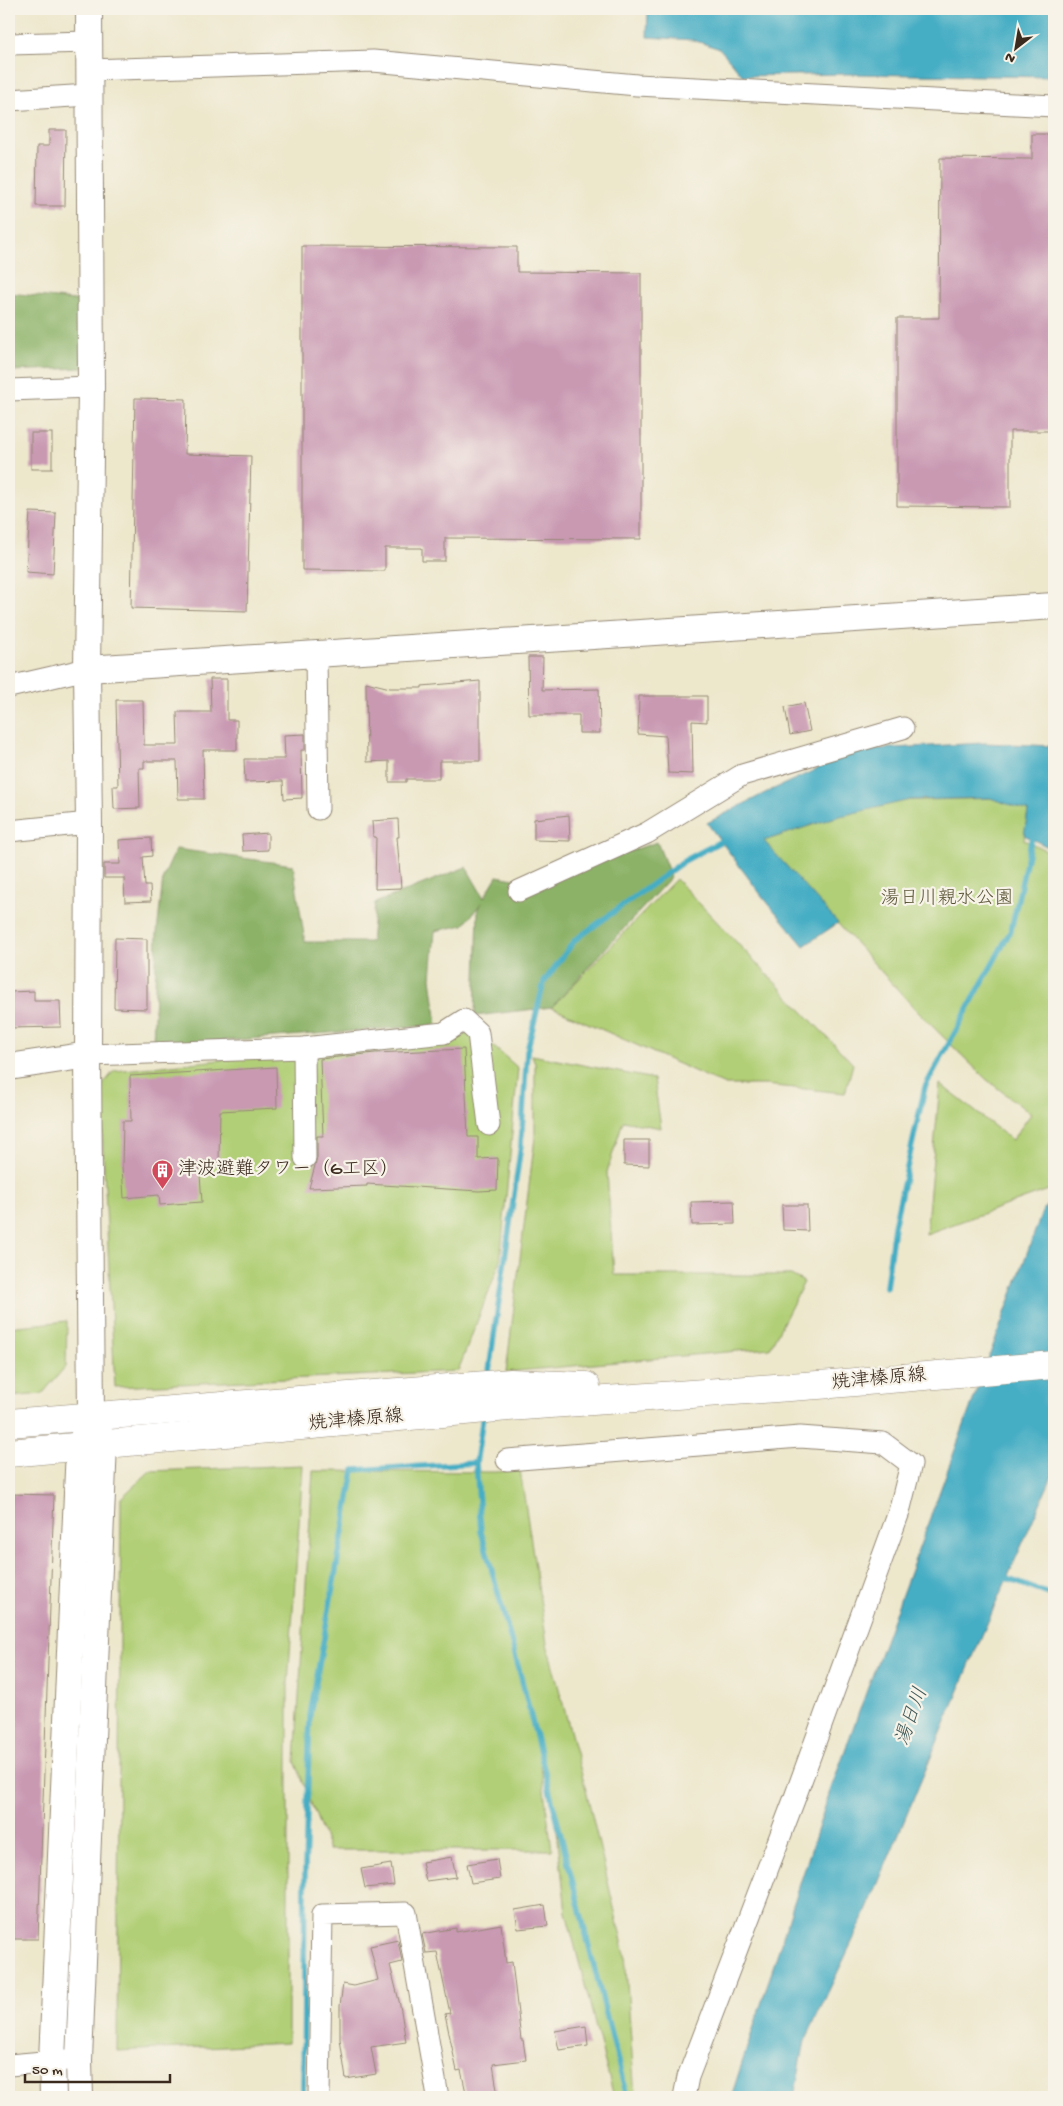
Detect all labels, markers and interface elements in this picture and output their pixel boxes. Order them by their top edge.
north arrow [990,22,1040,72]
text: N [1002,47,1019,67]
park label: 湯日川親水公園 [880,888,1014,911]
building icon: 津波避難タワー（G工区） [150,1158,174,1189]
place label: 津波避難タワー（G工区） [178,1158,399,1182]
street label: 焼津榛原線 [831,1363,927,1396]
street label: 焼津榛原線 [308,1404,404,1437]
water label: 湯日川 [891,1685,934,1749]
scale bar [25,2051,170,2083]
text: 50 m [32,2062,63,2080]

